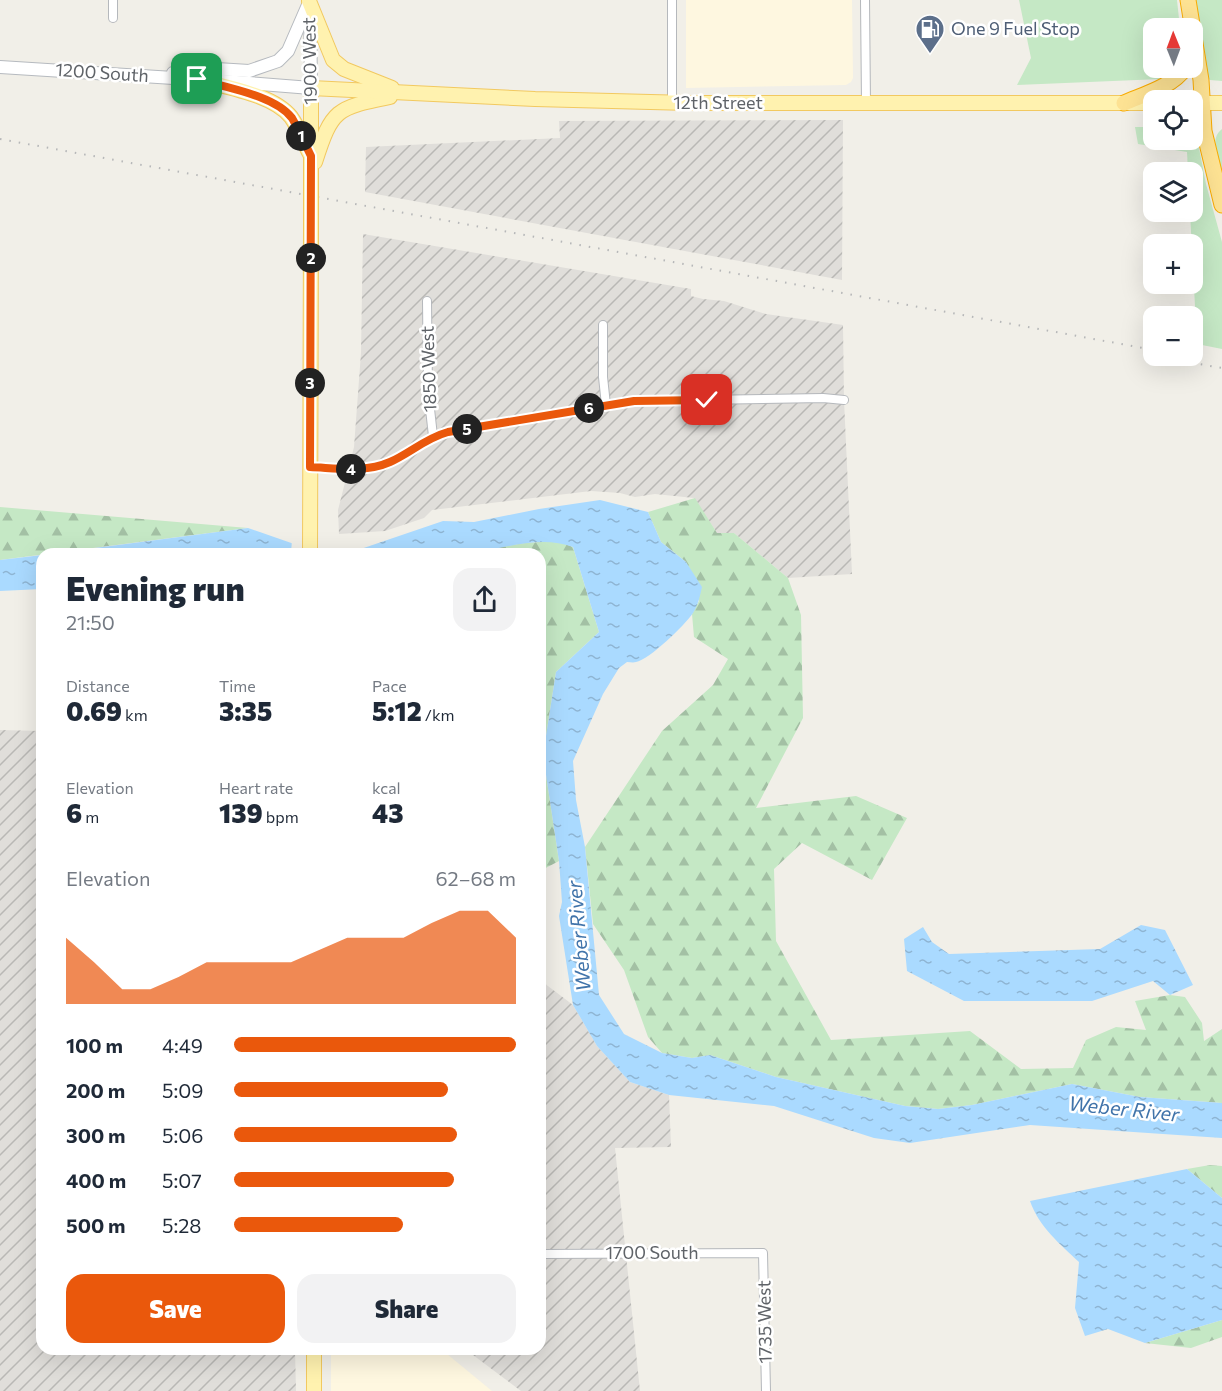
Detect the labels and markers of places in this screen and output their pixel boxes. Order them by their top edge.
fuel station icon: One 9 Fuel Stop [914,13,946,55]
place label: One 9 Fuel Stop [951,17,1080,39]
pin [171,53,222,104]
pin: 1 [286,121,316,151]
pin: 2 [296,243,326,273]
pin: 3 [295,368,325,398]
pin [681,374,732,425]
pin: 6 [574,393,604,423]
pin: 5 [452,414,482,444]
pin: 4 [336,454,366,484]

